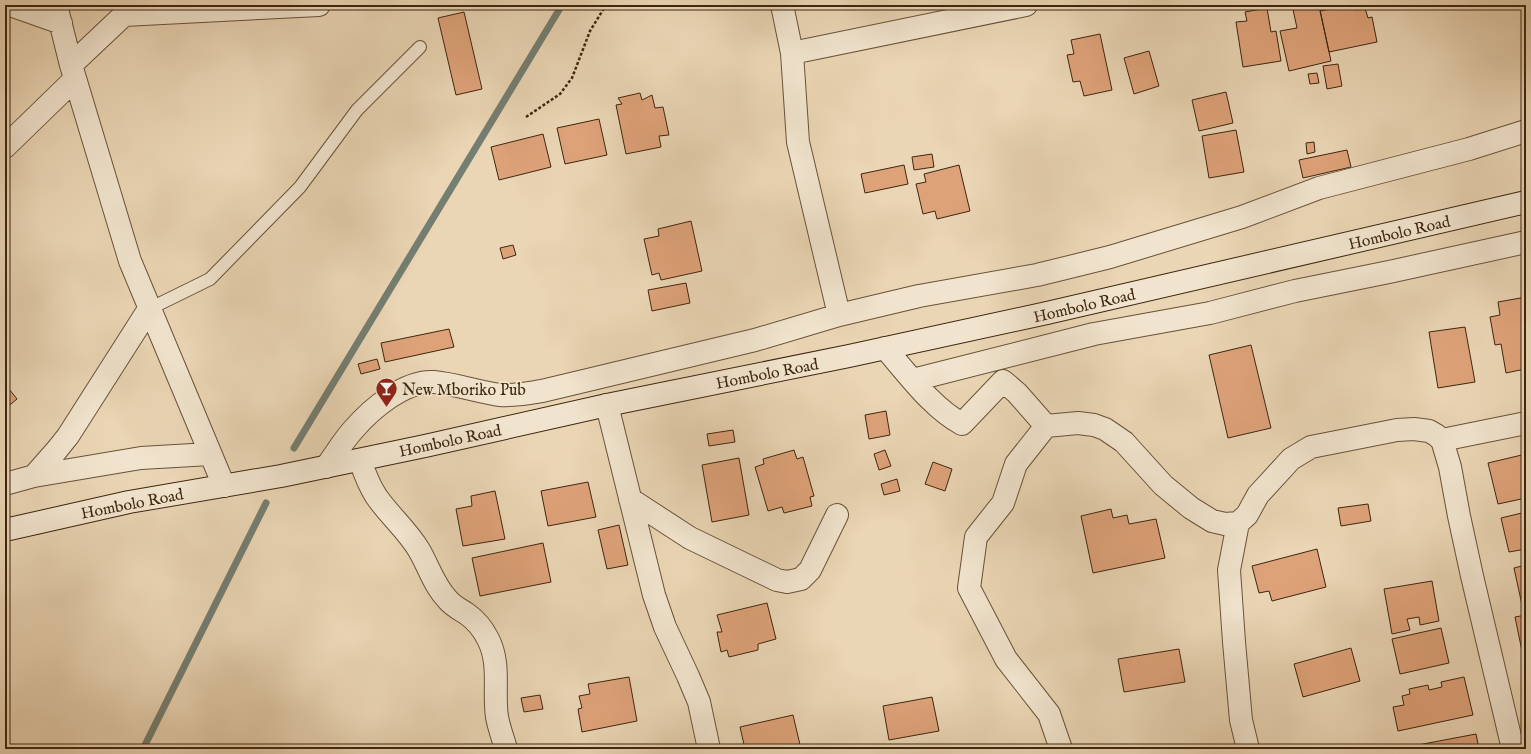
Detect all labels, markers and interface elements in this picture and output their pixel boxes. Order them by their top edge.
street label: Hombolo Road [1346,212,1453,255]
street label: Hombolo Road [1031,285,1138,328]
street label: Hombolo Road [714,355,821,395]
bar icon: New Mboriko Pub [374,376,400,409]
place label: New Mboriko Pub [402,381,526,401]
street label: Hombolo Road [397,421,504,463]
street label: Hombolo Road [79,485,186,525]

